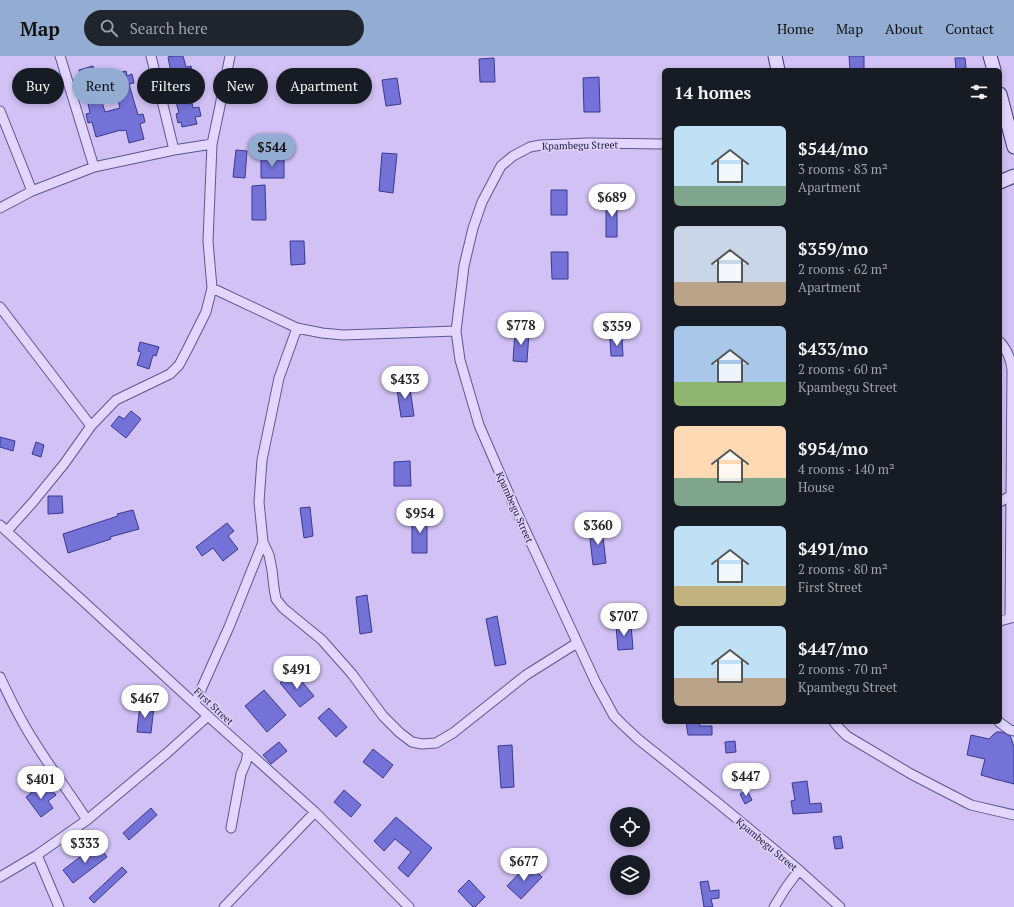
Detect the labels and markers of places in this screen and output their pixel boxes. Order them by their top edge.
pin: $544 [248,134,296,168]
pin: $689 [588,184,636,218]
pin: $778 [497,312,545,346]
pin: $359 [593,313,641,347]
pin: $433 [381,366,429,400]
pin: $954 [396,500,444,534]
pin: $360 [574,512,622,546]
pin: $707 [600,603,648,637]
pin: $491 [273,656,321,690]
pin: $467 [121,685,169,719]
pin: $447 [722,763,770,797]
pin: $401 [17,766,65,800]
pin: $333 [61,830,109,864]
pin: $677 [500,848,548,882]

